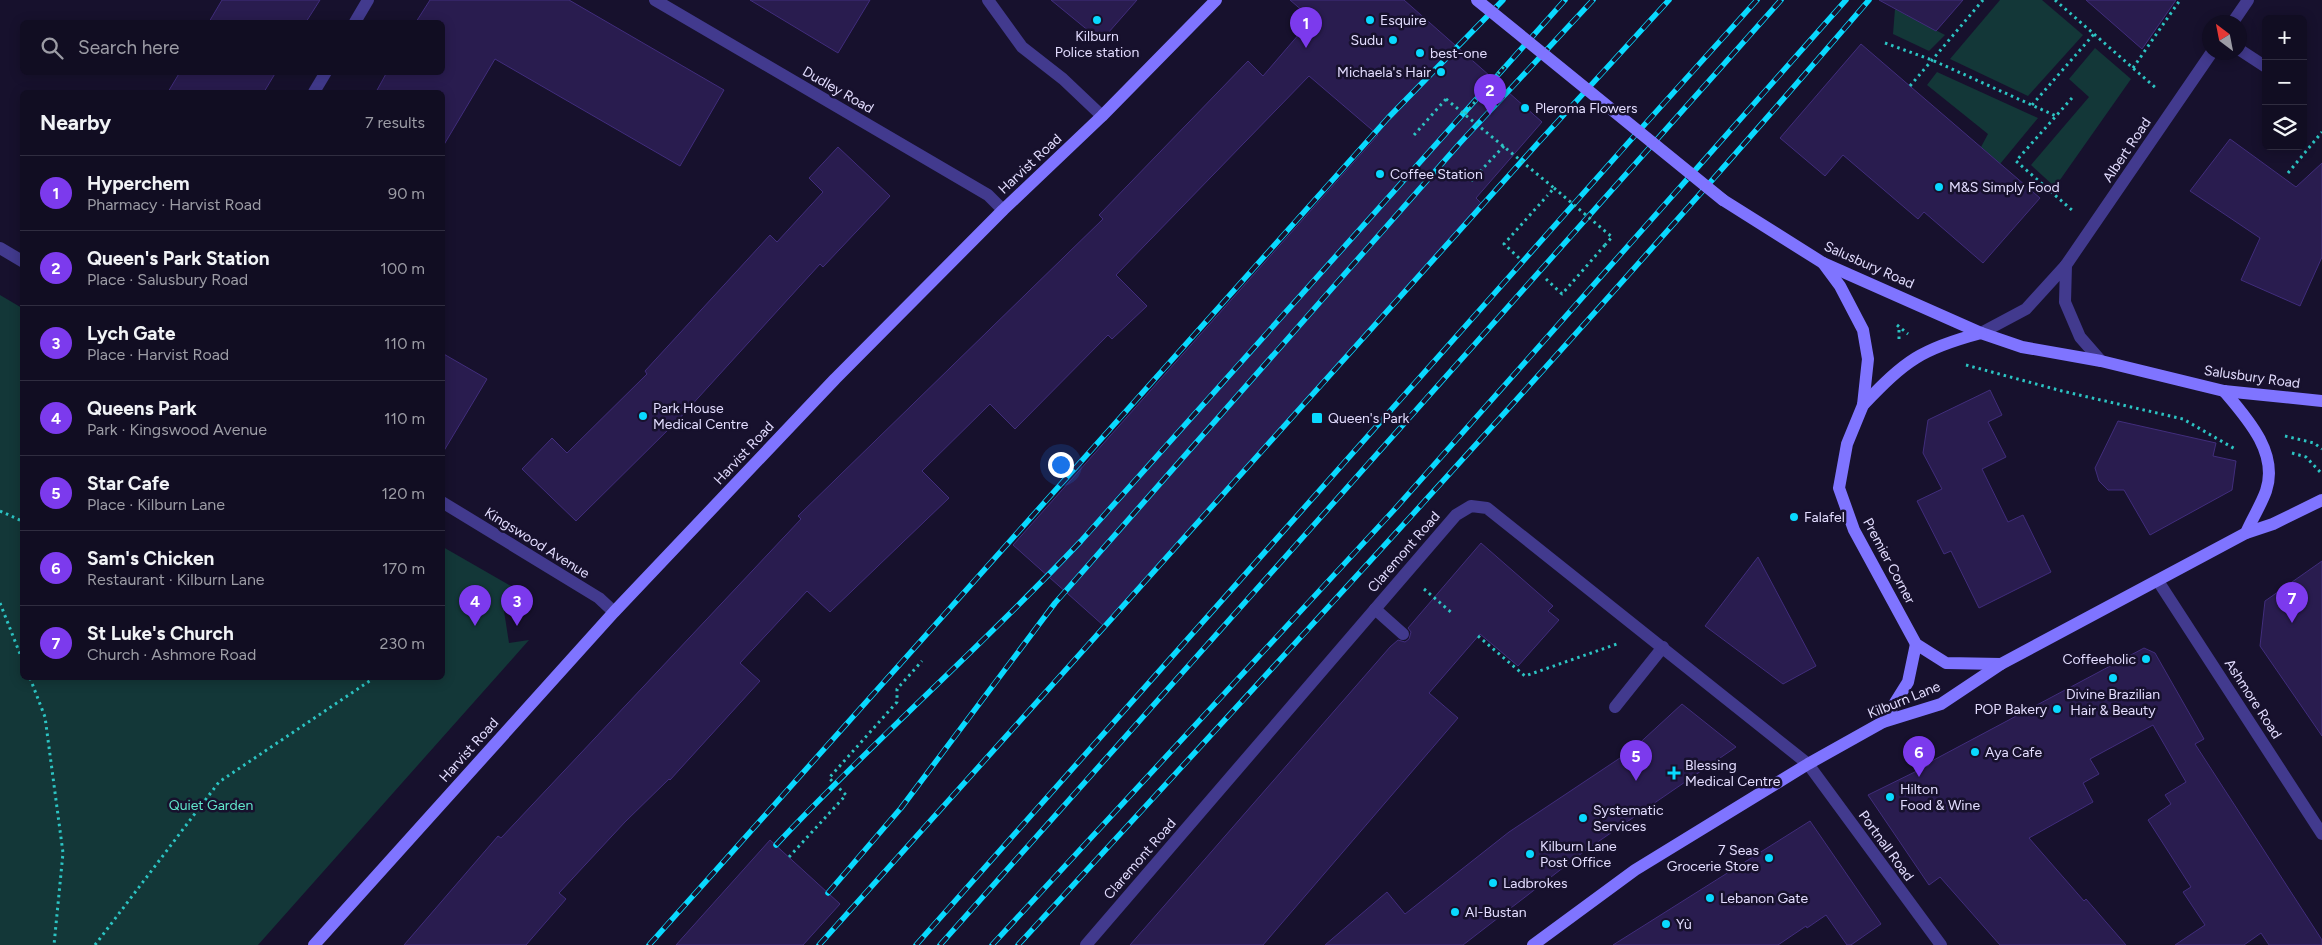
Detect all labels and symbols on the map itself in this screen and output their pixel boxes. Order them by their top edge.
pin: 1 [1290,7,1322,48]
place label: Esquire [1380,12,1427,29]
marker: Kilburn Police station [1091,14,1103,26]
marker: Esquire [1364,14,1376,26]
north arrow [2202,15,2247,60]
place label: Kilburn Police station [1055,28,1139,61]
place label: Sudu [1351,32,1383,49]
marker: Sudu [1387,34,1399,46]
place label: best-one [1430,45,1487,62]
marker: best-one [1414,47,1426,59]
street label: Dudley Road [799,63,877,117]
place label: Michaela's Hair [1337,64,1431,81]
marker: Michaela's Hair [1435,66,1447,78]
pin: 2 [1474,74,1506,115]
place label: Pleroma Flowers [1535,100,1638,117]
marker: Pleroma Flowers [1519,102,1531,114]
street label: Albert Road [2099,115,2155,185]
street label: Harvist Road [995,130,1065,198]
place label: Coffee Station [1390,166,1483,183]
marker: Coffee Station [1374,168,1386,180]
place label: M&S Simply Food [1949,179,2060,196]
marker: M&S Simply Food [1933,181,1945,193]
street label: Salusbury Road [1821,238,1917,292]
street label: Salusbury Road [2203,362,2301,392]
place label: Park House Medical Centre [653,400,749,433]
marker: Park House Medical Centre [637,410,649,422]
place label: Queen's Park [1328,410,1409,427]
marker: Queen's Park [1310,411,1324,425]
street label: Harvist Road [710,418,778,488]
your location [1048,452,1074,478]
street label: Kingswood Avenue [481,504,593,582]
street label: Claremont Road [1364,508,1444,596]
place label: Falafel [1804,509,1845,526]
marker: Falafel [1788,511,1800,523]
street label: Premier Corner [1859,515,1919,607]
pin: 7 [2276,582,2308,623]
pin: 4 [459,585,491,626]
pin: 3 [501,585,533,626]
place label: Coffeeholic [2062,651,2136,668]
marker: Coffeeholic [2140,653,2152,665]
street label: Ashmore Road [2221,656,2285,742]
marker: Divine Brazilian Hair & Beauty [2107,672,2119,684]
street label: Kilburn Lane [1865,678,1943,722]
place label: Divine Brazilian Hair & Beauty [2066,686,2160,719]
place label: POP Bakery [1974,701,2048,718]
marker: POP Bakery [2051,703,2063,715]
street label: Harvist Road [436,714,502,786]
pin: 6 [1903,736,1935,777]
pin: 5 [1620,740,1652,781]
place label: Aya Cafe [1985,744,2042,761]
marker: Aya Cafe [1969,746,1981,758]
place label: Blessing Medical Centre [1685,757,1781,790]
marker: Blessing Medical Centre [1667,766,1681,780]
place label: Hilton Food & Wine [1900,781,1980,814]
marker: Hilton Food & Wine [1884,791,1896,803]
park label: Quiet Garden [169,797,253,814]
place label: Systematic Services [1593,802,1664,835]
street label: Portnall Road [1855,807,1917,885]
marker: Systematic Services [1577,812,1589,824]
street label: Claremont Road [1100,815,1180,903]
place label: Kilburn Lane Post Office [1540,838,1617,871]
place label: 7 Seas Grocerie Store [1667,842,1759,875]
marker: Kilburn Lane Post Office [1524,848,1536,860]
marker: 7 Seas Grocerie Store [1763,852,1775,864]
place label: Ladbrokes [1503,875,1568,892]
marker: Ladbrokes [1487,877,1499,889]
place label: Lebanon Gate [1720,890,1809,907]
marker: Lebanon Gate [1704,892,1716,904]
place label: Al-Bustan [1465,904,1527,921]
marker: Al-Bustan [1449,906,1461,918]
place label: Yù [1676,916,1692,933]
marker: Yù [1660,918,1672,930]

